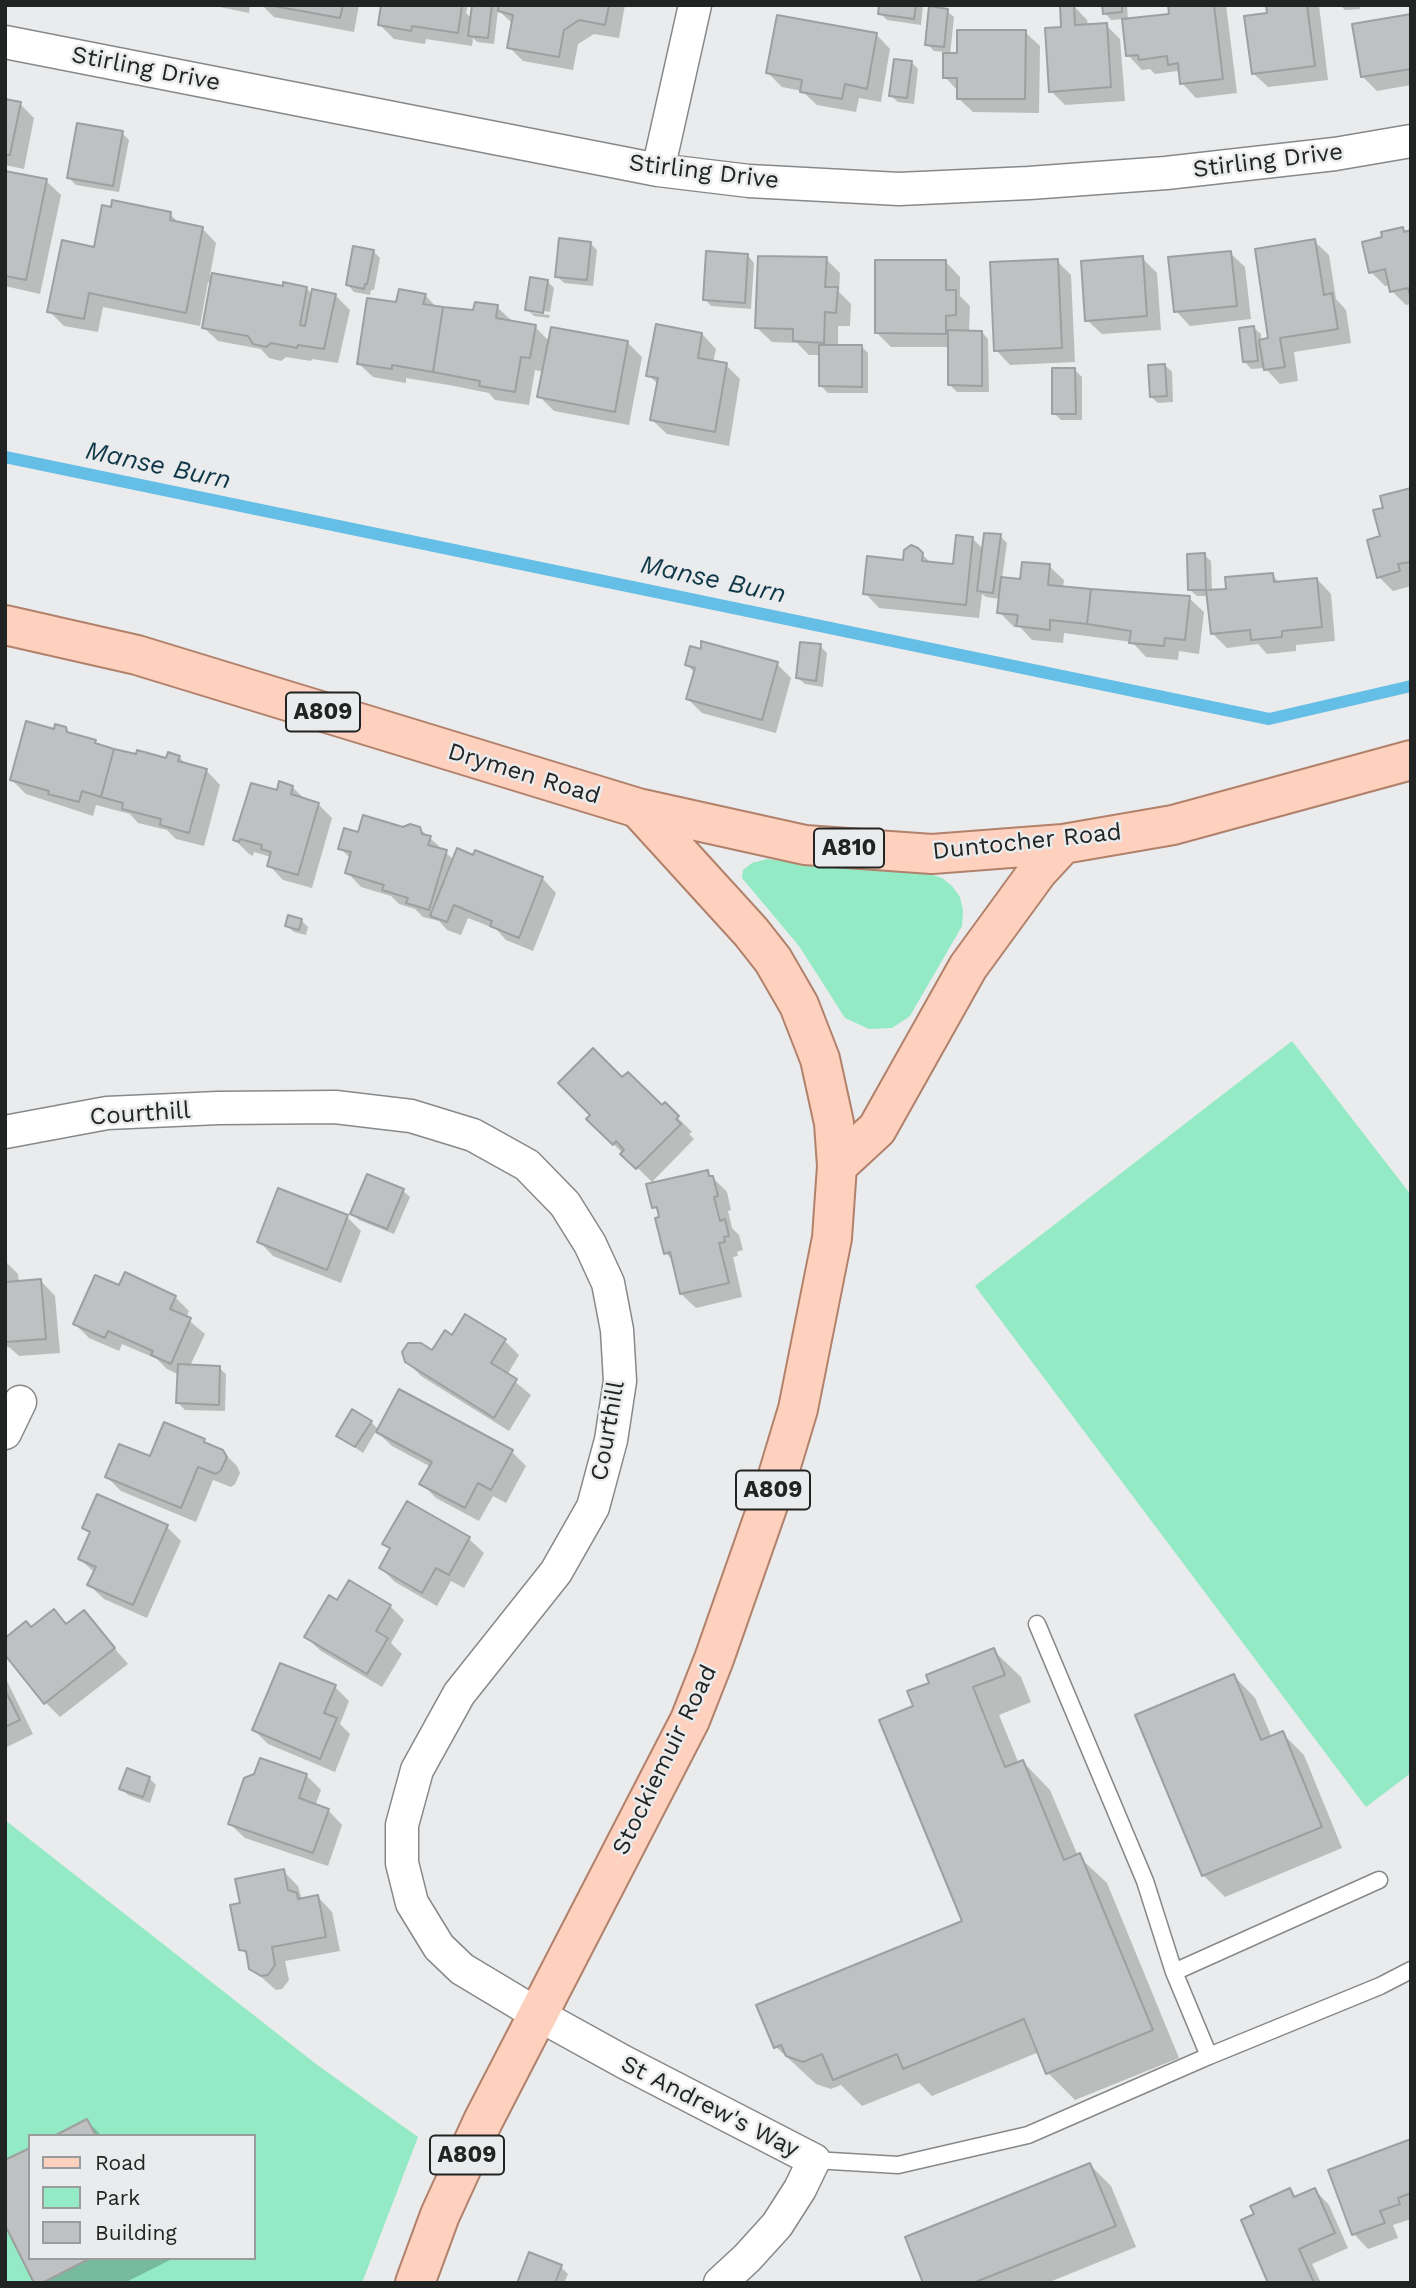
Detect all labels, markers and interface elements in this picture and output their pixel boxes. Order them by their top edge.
street label: Stirling Drive [69,40,223,98]
street label: Stirling Drive [1191,138,1345,184]
street label: Stirling Drive [627,149,781,195]
water label: Manse Burn [83,435,233,497]
water label: Manse Burn [638,549,788,611]
road number: A809 [286,692,360,732]
street label: Drymen Road [444,737,604,811]
street label: Duntocher Road [931,818,1123,866]
road number: A810 [814,828,884,868]
street label: Courthill [89,1096,191,1132]
street label: Courthill [585,1379,631,1483]
road number: A809 [736,1470,810,1510]
street label: Stockiemuir Road [607,1660,723,1860]
street label: St Andrew's Way [616,2050,804,2164]
legend [28,2134,256,2260]
road number: A809 [430,2136,504,2174]
text: Road [95,2150,146,2175]
text: Park [95,2185,140,2210]
text: Building [95,2220,177,2245]

